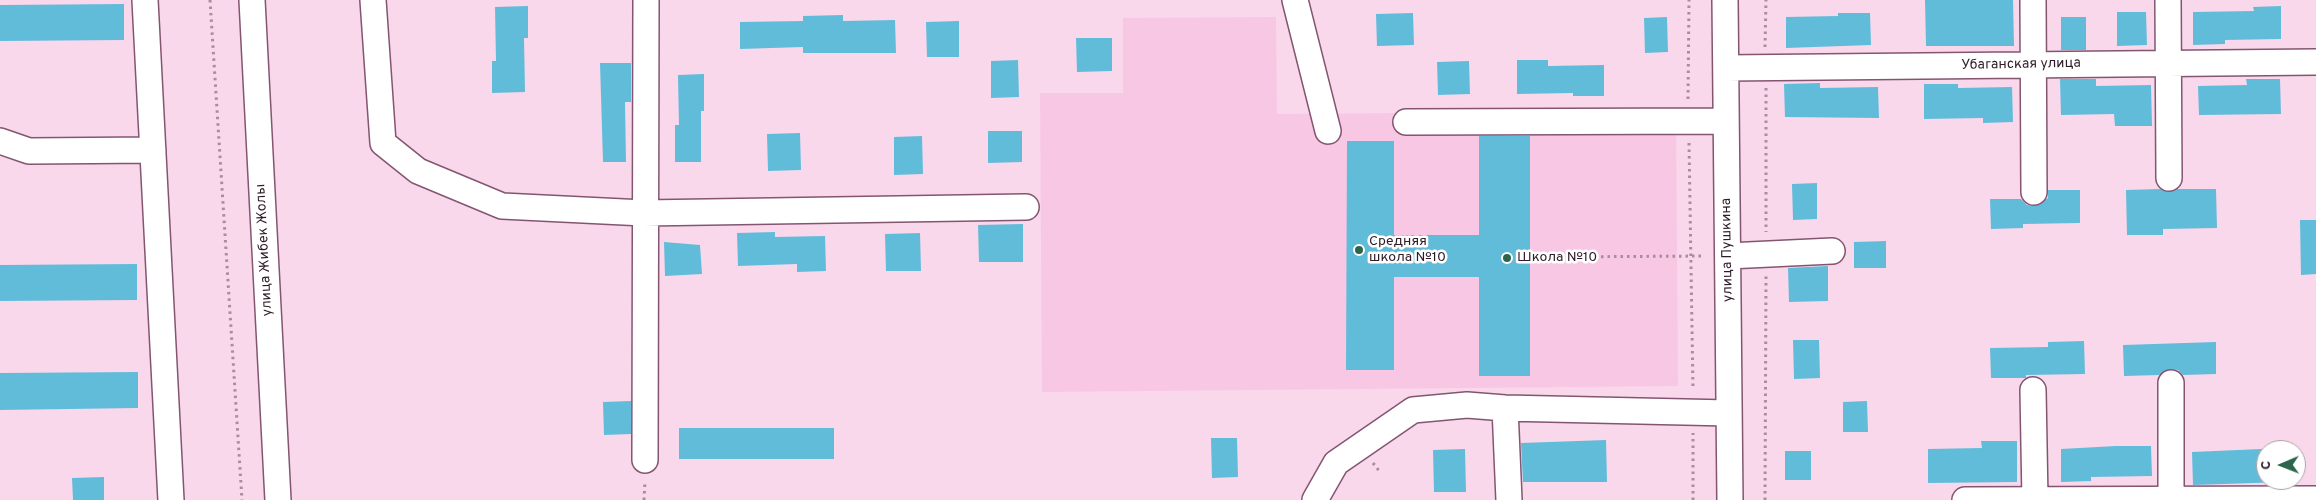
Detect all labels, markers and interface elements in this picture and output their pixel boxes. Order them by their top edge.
street label: Убаганская улица [1961,56,2081,74]
street label: улица Жибек Жолы [253,183,277,317]
street label: улица Пушкина [1719,198,1737,302]
place label: Средняя школа №10 [1369,234,1446,266]
marker: Средняя школа №10 [1353,244,1365,256]
place label: Школа №10 [1517,250,1597,266]
marker: Школа №10 [1501,252,1513,264]
north arrow [2256,440,2306,490]
text: С [2258,461,2275,470]

